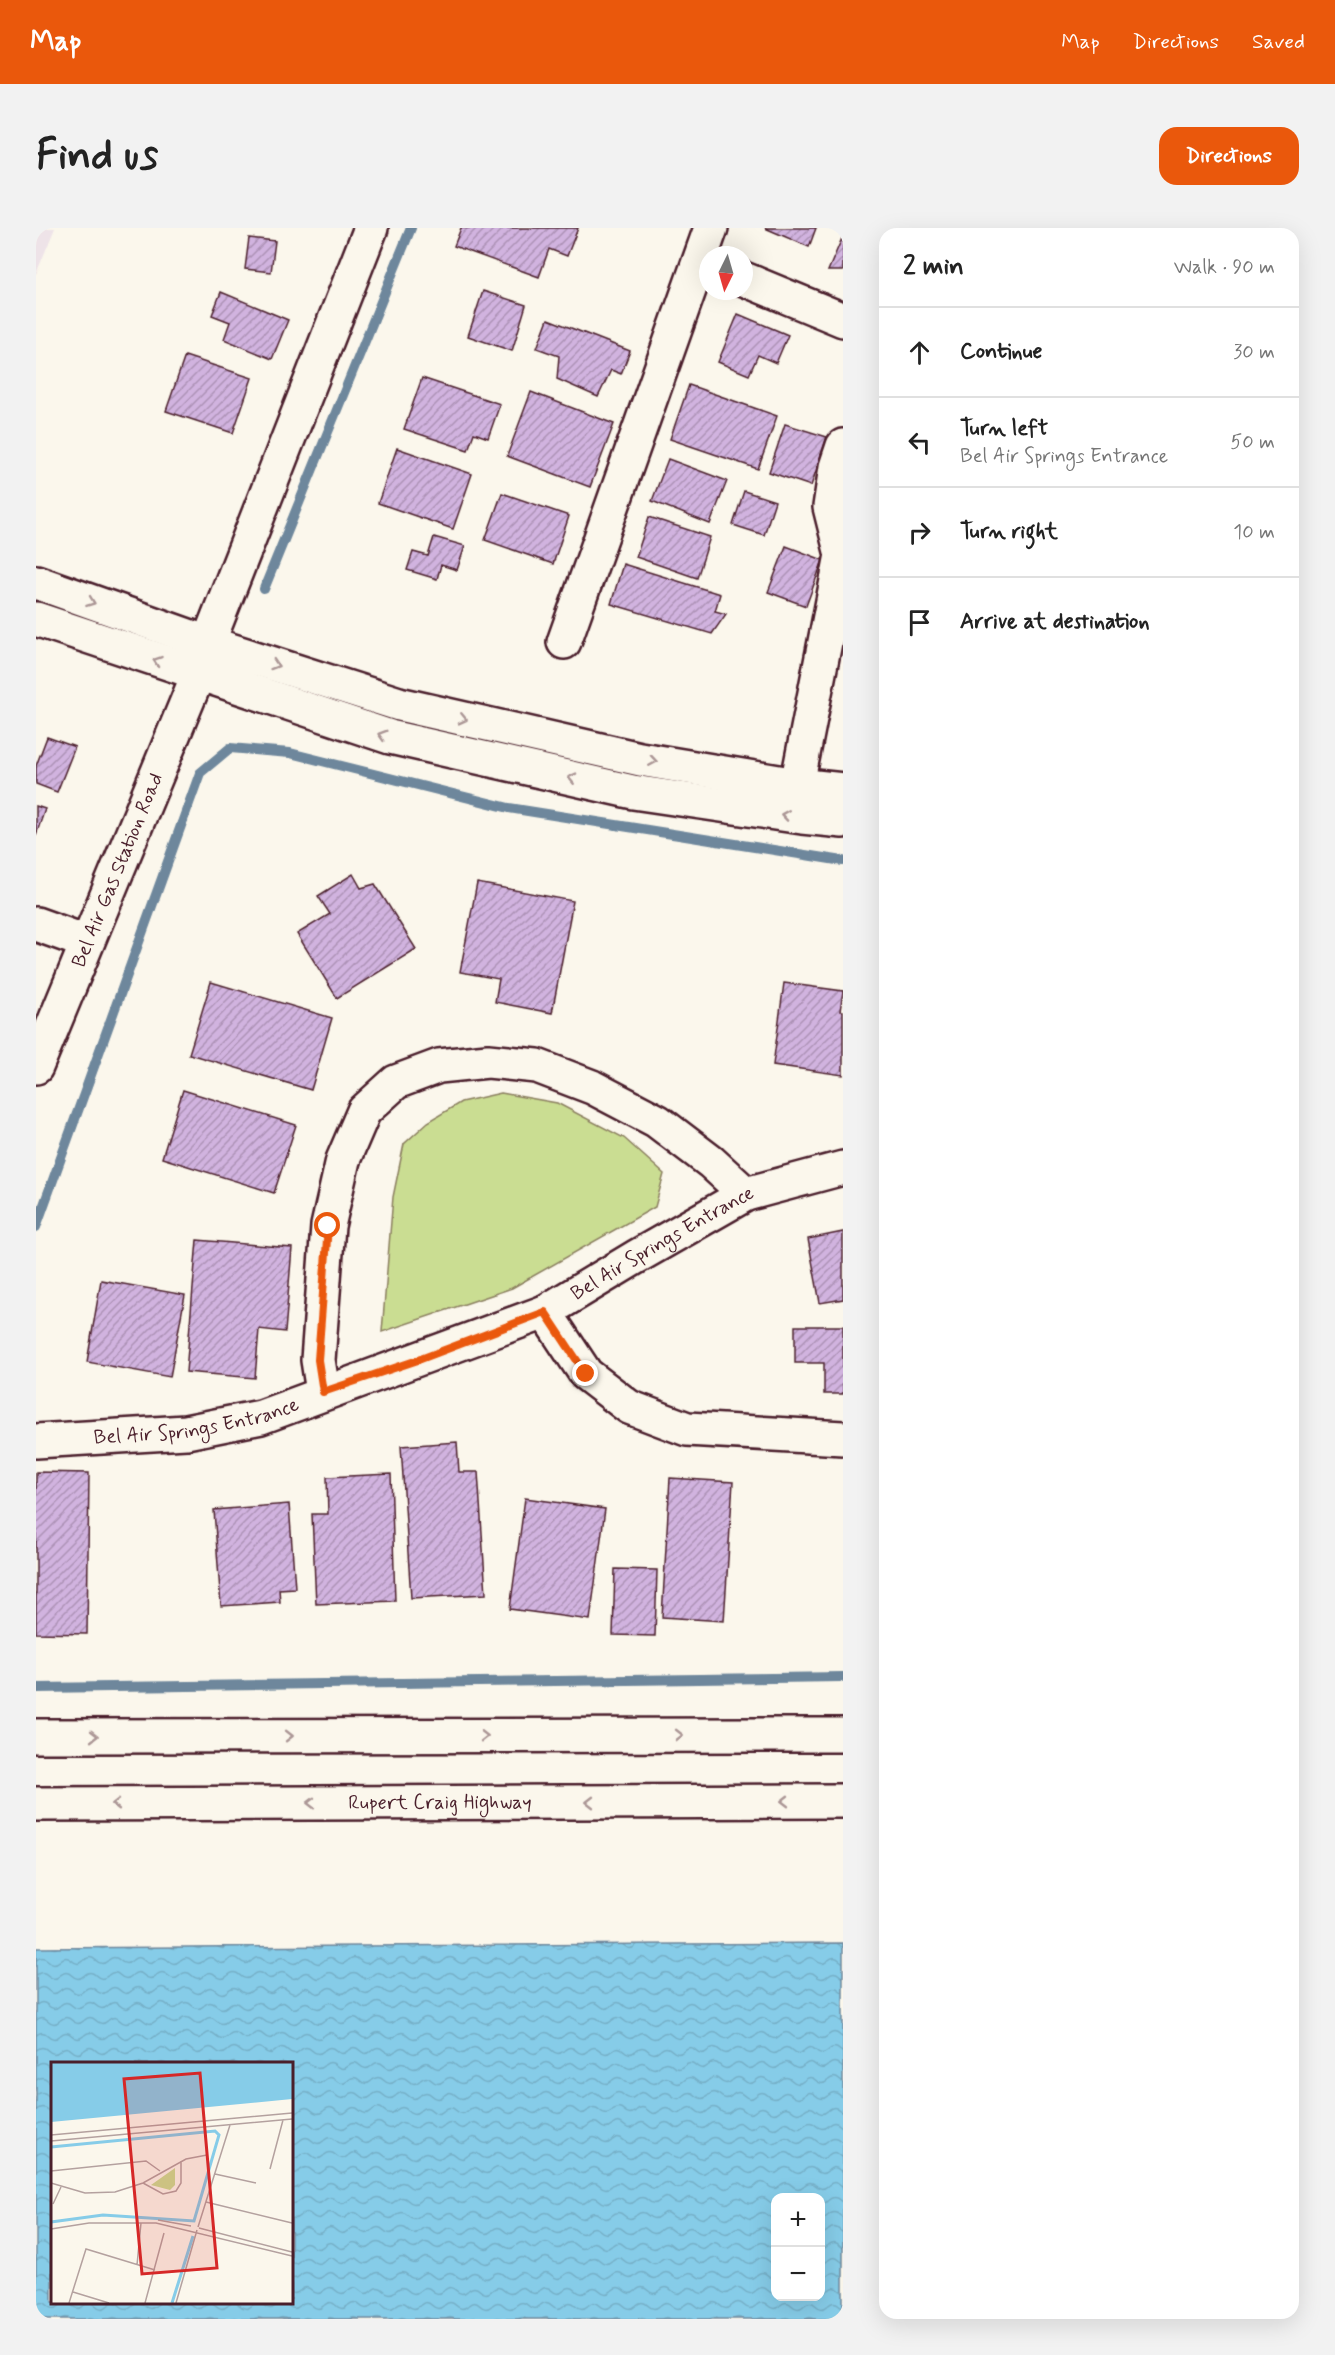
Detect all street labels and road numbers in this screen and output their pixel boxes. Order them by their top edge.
street label: Bel Air Gas Station Road [65,769,170,971]
street label: Bel Air Springs Entrance [566,1179,757,1307]
street label: Bel Air Springs Entrance [93,1391,303,1451]
street label: Rupert Craig Highway [348,1789,532,1817]

